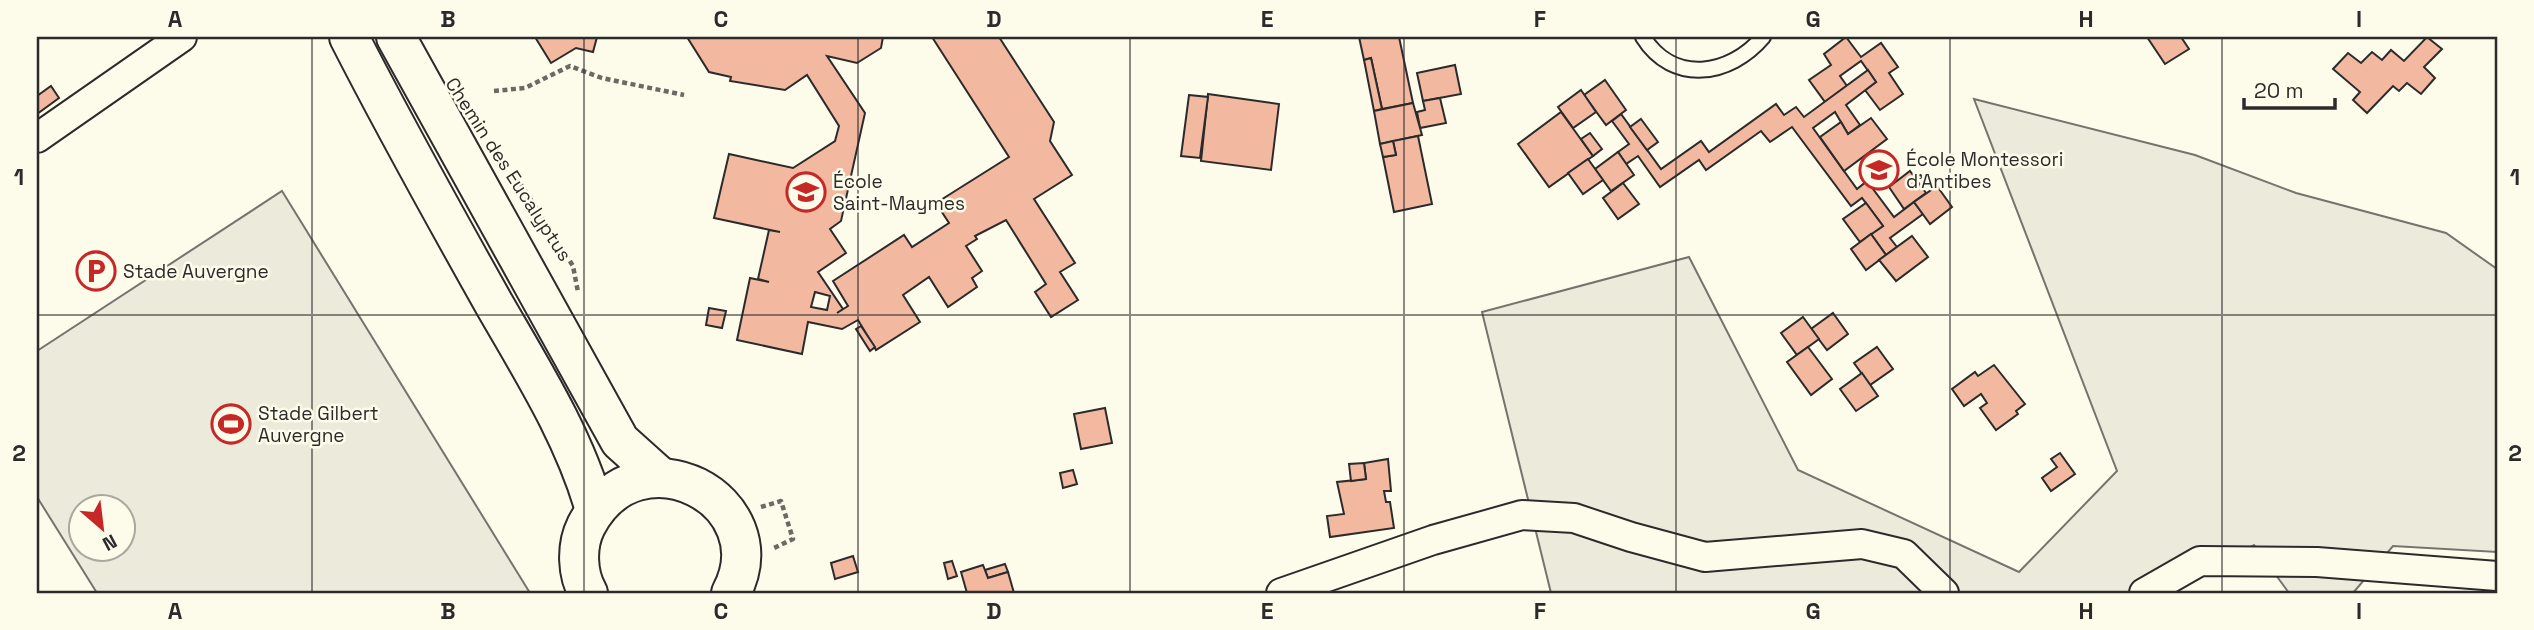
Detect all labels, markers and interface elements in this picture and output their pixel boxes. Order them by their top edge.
text: A [168,4,183,34]
text: B [440,4,456,34]
text: C [714,4,728,34]
text: D [986,4,1002,34]
text: E [1261,4,1273,34]
text: F [1534,4,1546,34]
text: G [1805,4,1821,34]
text: H [2078,4,2094,34]
text: I [2356,4,2362,34]
scale bar [2244,66,2334,110]
street label: Chemin des Eucalyptus [440,73,577,266]
text: 20 m [2254,77,2304,104]
place label: École Montessori d'Antibes [1906,147,2063,194]
school or university icon: École Montessori d'Antibes [1858,149,1900,191]
text: 1 [14,162,24,192]
text: 1 [2510,162,2520,192]
place label: École Saint-Maymes [833,169,965,216]
school or university icon: École Saint-Maymes [785,171,827,213]
parking icon: Stade Auvergne [75,250,117,292]
place label: Stade Auvergne [123,259,269,284]
place label: Stade Gilbert Auvergne [258,401,379,448]
sports icon: Stade Gilbert Auvergne [210,403,252,445]
text: 2 [12,438,26,468]
text: 2 [2508,438,2522,468]
north arrow [66,494,136,564]
text: N [98,529,121,557]
text: A [168,596,183,626]
text: B [440,596,456,626]
text: C [714,596,728,626]
text: D [986,596,1002,626]
text: E [1261,596,1273,626]
text: F [1534,596,1546,626]
text: G [1805,596,1821,626]
text: H [2078,596,2094,626]
text: I [2356,596,2362,626]

